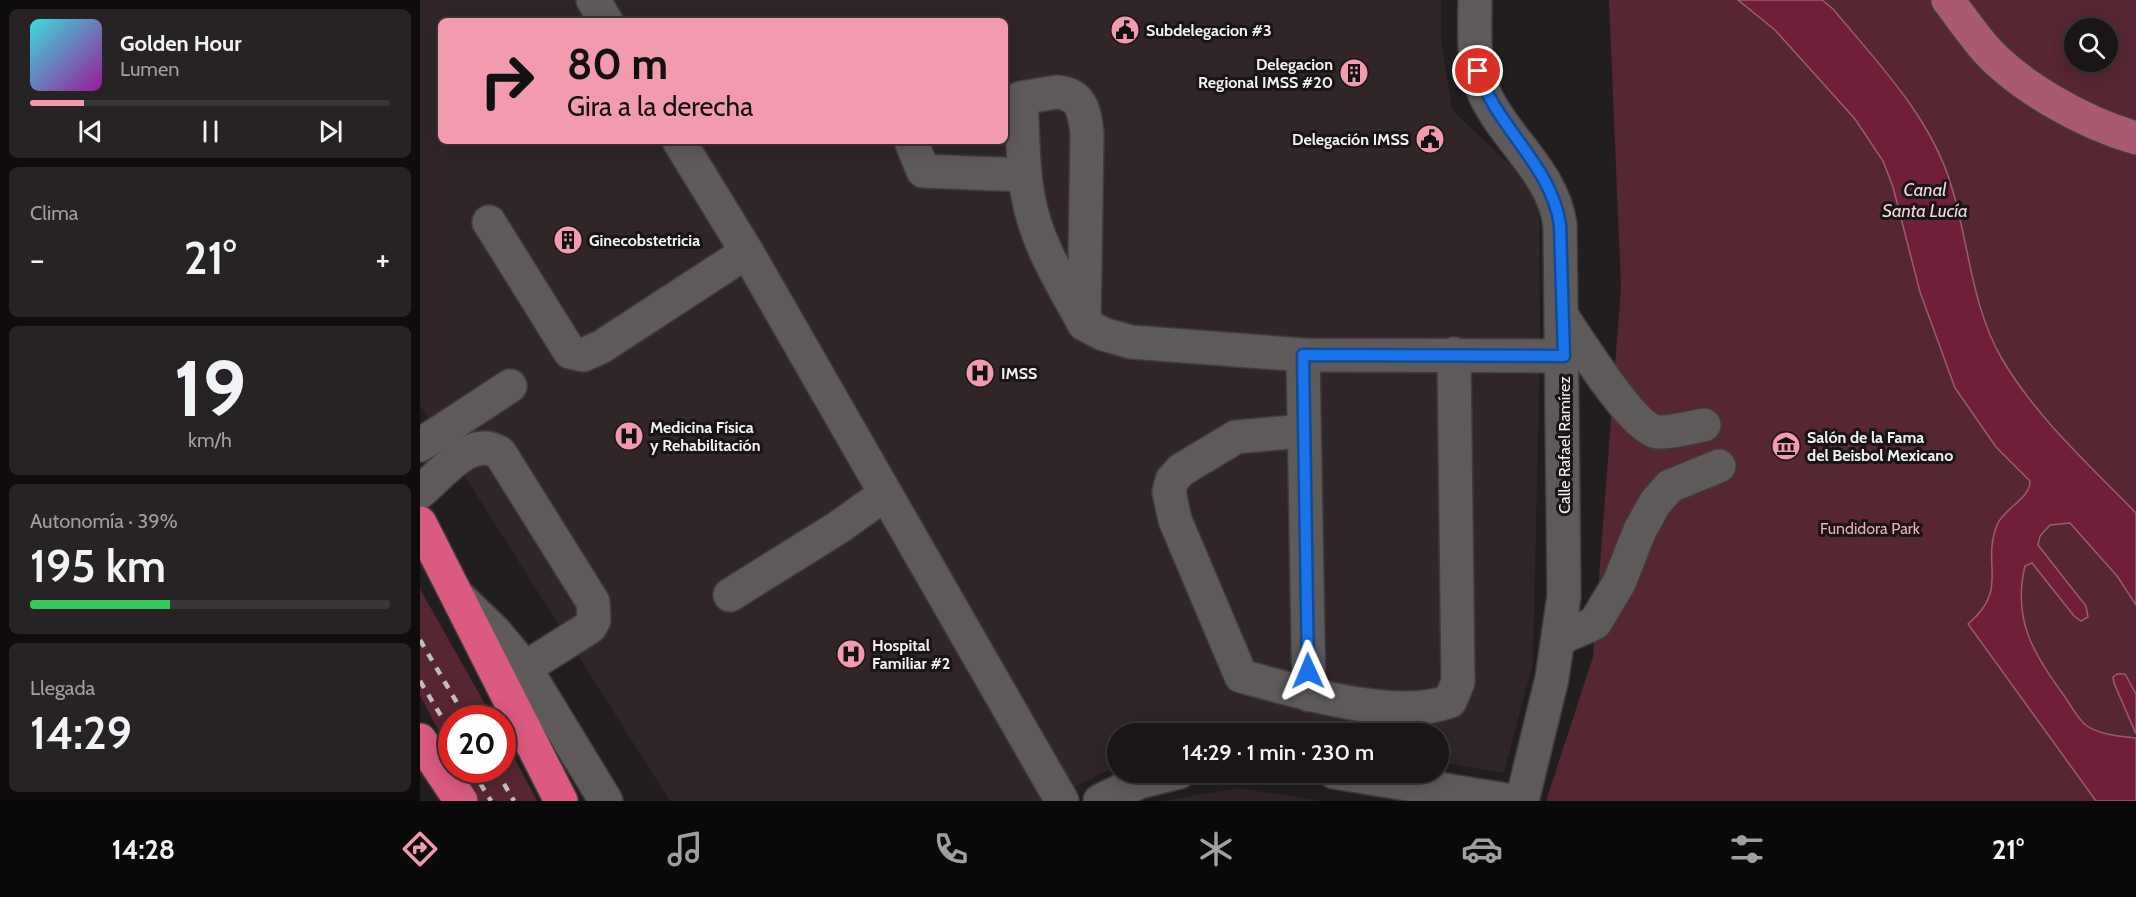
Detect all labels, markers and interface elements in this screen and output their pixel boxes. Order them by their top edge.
public building icon: Subdelegacion #3 [1109,14,1141,46]
map controls [2064,18,2118,72]
button: search [2064,18,2118,72]
place label: Subdelegacion #3 [1146,21,1272,40]
text: Golden Hour [120,30,241,57]
text: 80 m [567,38,668,90]
icon: right [468,42,546,120]
pin [1452,45,1503,96]
icon: arrive [1461,54,1494,87]
place label: Delegacion Regional IMSS #20 [1198,55,1333,92]
text: Lumen [120,57,179,81]
building icon: Delegacion Regional IMSS #20 [1338,57,1370,89]
text: Gira a la derecha [567,90,753,123]
icon: previous [74,115,107,148]
icon: pause [194,115,227,148]
icon: next [314,115,347,148]
public building icon: Delegación IMSS [1414,123,1446,155]
place label: Delegación IMSS [1292,130,1409,149]
water label: Canal Santa Lucía [1882,179,1968,222]
text: Clima [30,201,78,225]
building icon: Ginecobstetricia [552,224,584,256]
text: 21° [184,231,236,285]
place label: Ginecobstetricia [589,231,700,250]
text: − [30,239,45,279]
text: + [375,239,390,279]
text: 19 [174,341,246,436]
hospital icon: IMSS [964,357,996,389]
place label: IMSS [1001,364,1037,383]
street label: Calle Rafael Ramírez [1555,376,1574,514]
place label: Medicina Física y Rehabilitación [650,418,761,455]
hospital icon: Medicina Física y Rehabilitación [613,420,645,452]
text: km/h [188,428,232,452]
place label: Salón de la Fama del Beisbol Mexicano [1807,428,1953,465]
museum icon: Salón de la Fama del Beisbol Mexicano [1770,430,1802,462]
text: Autonomía · 39% [30,509,178,533]
park label: Fundidora Park [1820,519,1921,538]
text: 195 km [30,539,166,593]
place label: Hospital Familiar #2 [872,636,950,673]
hospital icon: Hospital Familiar #2 [835,638,867,670]
position arrow [1276,639,1340,703]
text: Llegada [30,676,95,700]
speed limit sign: 20 [438,705,516,783]
text: 14:29 [30,706,132,760]
text: 14:29 · 1 min · 230 m [1182,739,1374,766]
icon: directions [399,828,441,870]
icon: music [664,828,706,870]
icon: phone [930,828,972,870]
icon: climate [1195,828,1237,870]
icon: car [1461,828,1503,870]
icon: filters [1726,828,1768,870]
text: 14:28 [112,833,175,866]
text: 21° [1992,833,2024,866]

